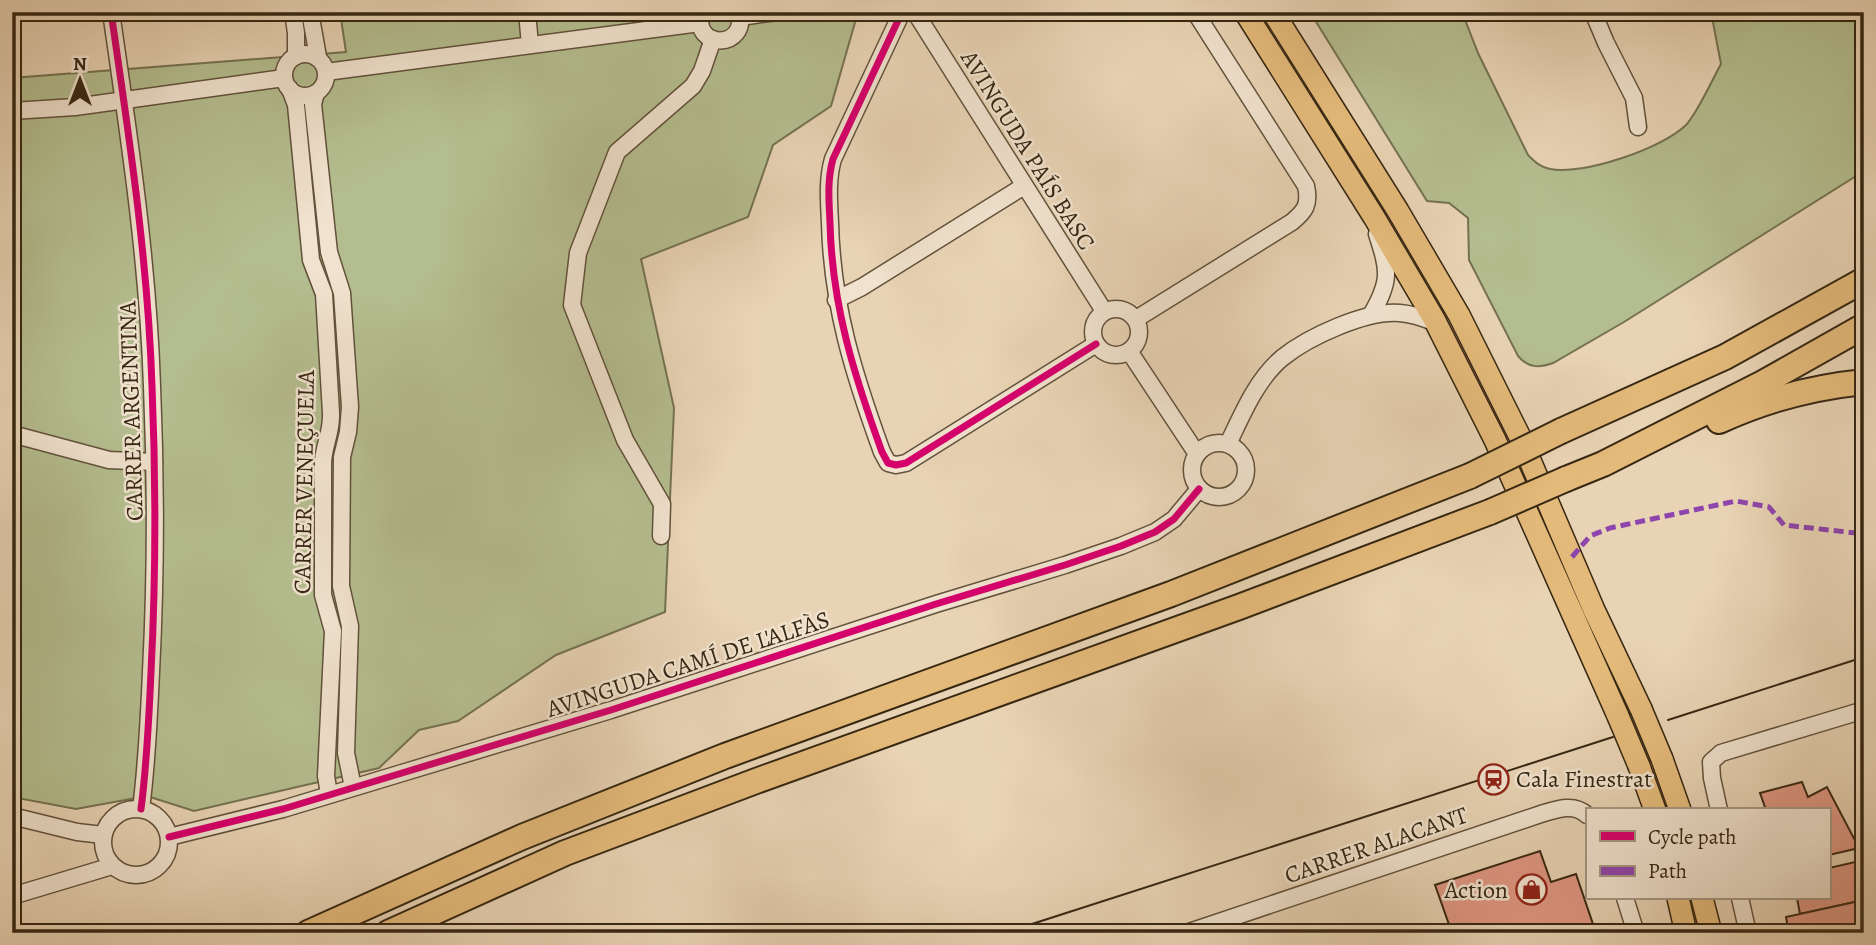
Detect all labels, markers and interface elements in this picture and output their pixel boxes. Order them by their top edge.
street label: AVINGUDA PAÍS BASC [953,43,1103,256]
north arrow [46,46,116,116]
text: N [73,51,87,77]
street label: CARRER ARGENTINA [111,299,151,522]
street label: CARRER VENEÇUELA [286,369,322,594]
street label: AVINGUDA CAMÍ DE L'ALFÀS [541,603,834,725]
station icon: Cala Finestrat [1476,762,1510,796]
place label: Cala Finestrat [1516,763,1652,795]
street label: CARRER ALACANT [1280,799,1472,891]
legend [1586,808,1830,900]
text: Cycle path [1648,823,1737,851]
text: Path [1648,857,1687,885]
shop icon: Action [1514,873,1548,907]
place label: Action [1443,874,1508,906]

